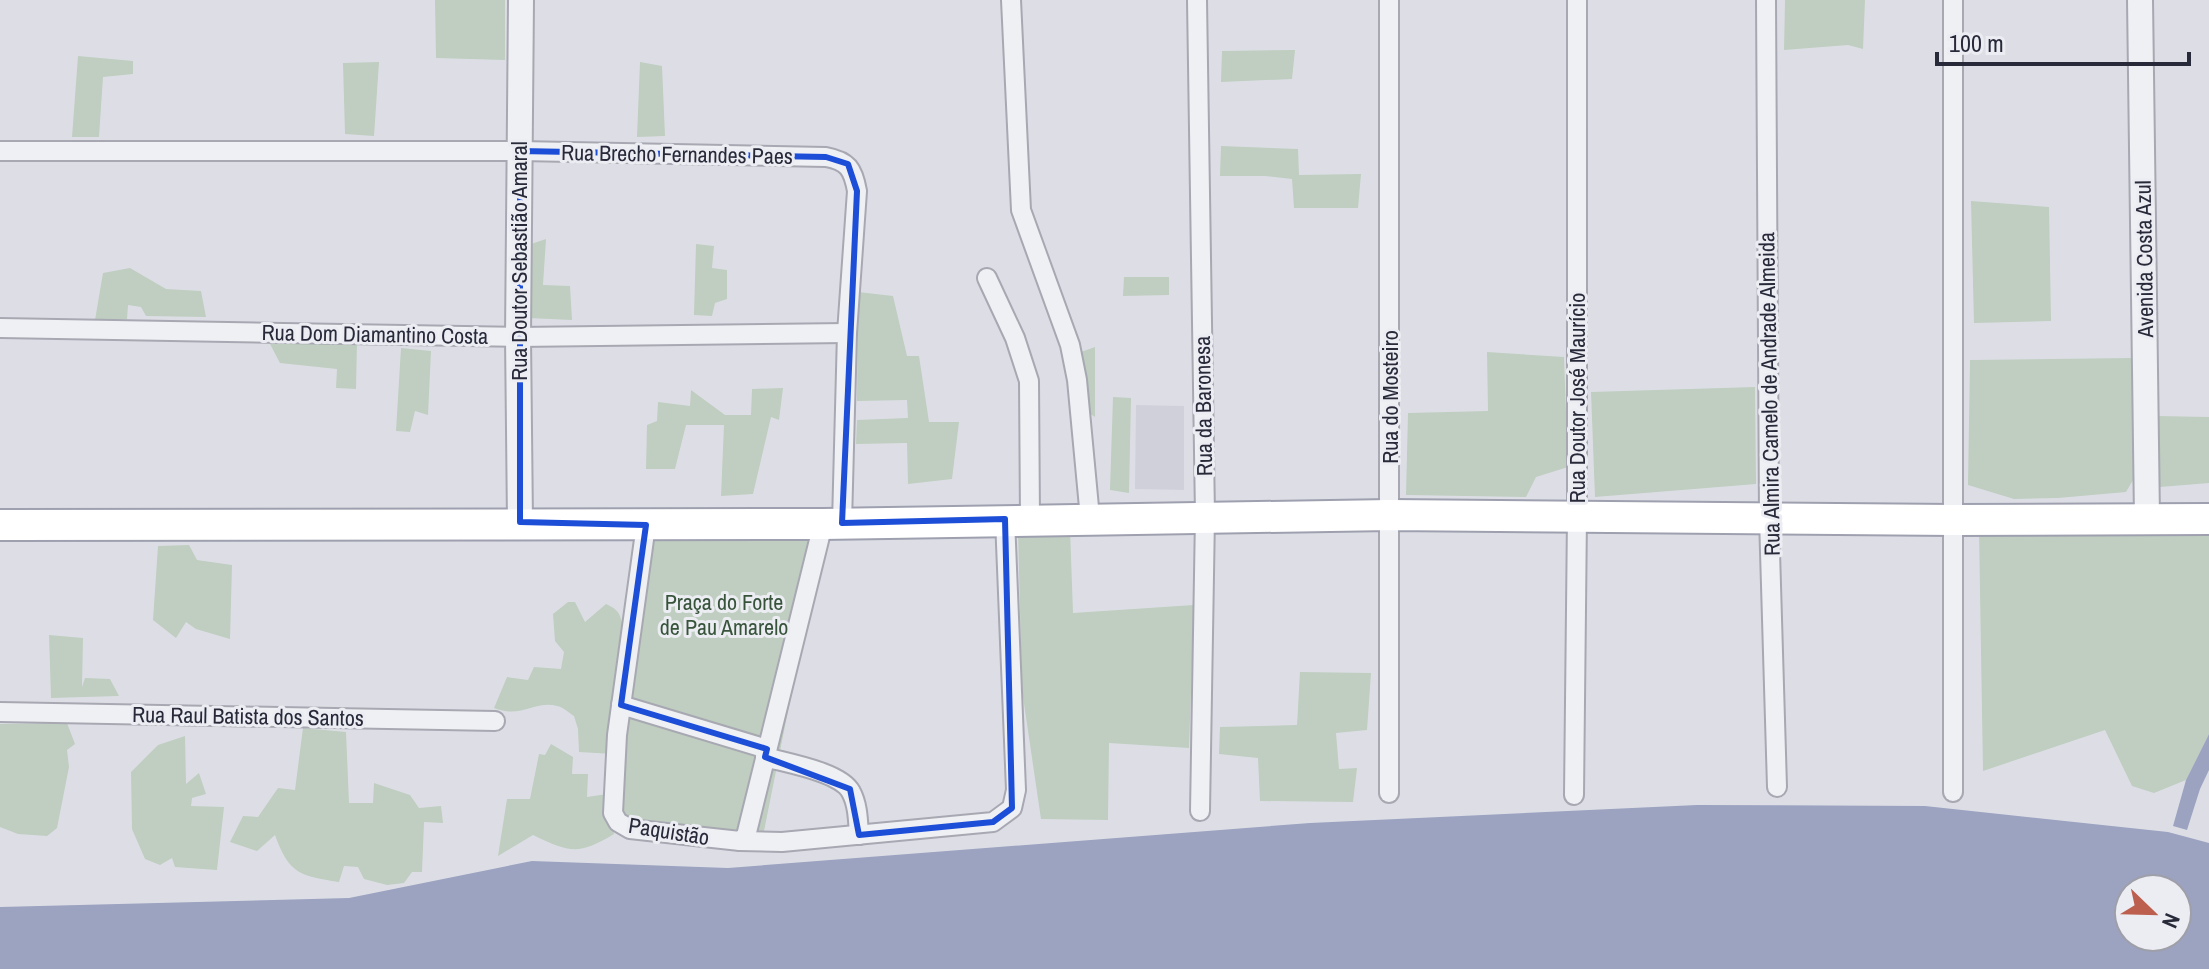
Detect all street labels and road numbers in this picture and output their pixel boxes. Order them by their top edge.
street label: Rua Brecho Fernandes Paes [561,137,793,171]
street label: Rua Doutor Sebastião Amaral [504,141,534,381]
street label: Avenida Costa Azul [2128,180,2160,339]
street label: Rua Almira Camelo de Andrade Almeida [1751,232,1787,556]
street label: Rua Doutor José Maurício [1562,293,1592,503]
street label: Rua Dom Diamantino Costa [261,317,489,351]
street label: Rua do Mosteiro [1375,330,1405,464]
street label: Rua da Baronesa [1187,336,1219,476]
street label: Rua Raul Batista dos Santos [132,699,364,733]
street label: Paquistão [627,810,711,852]

